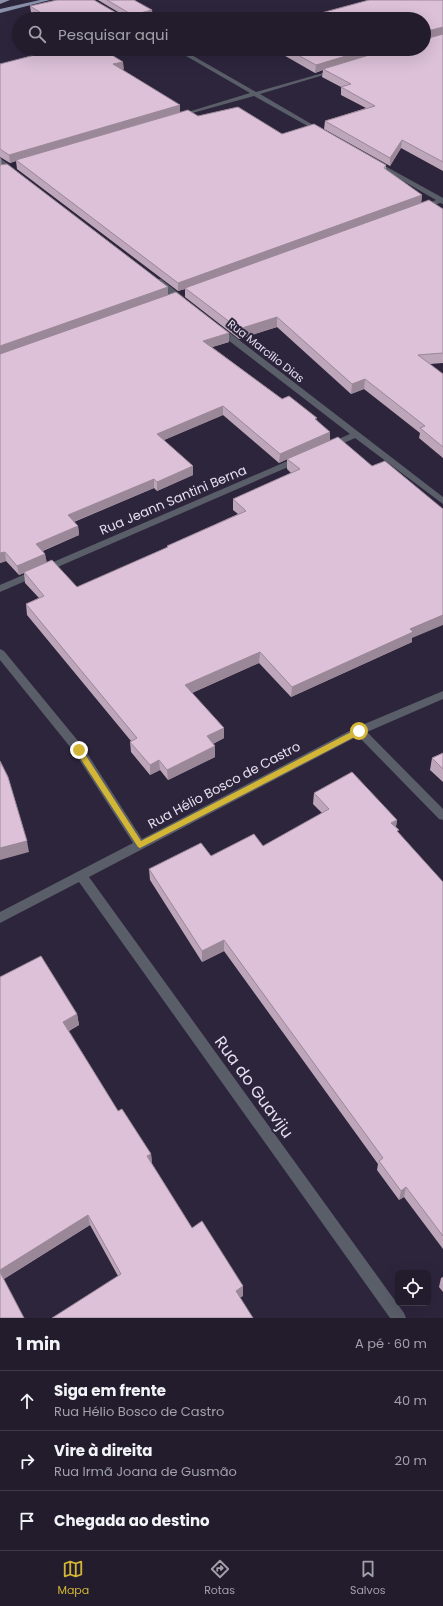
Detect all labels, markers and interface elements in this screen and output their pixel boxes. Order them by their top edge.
search box [12,12,431,56]
icon: search [26,23,48,45]
text: Pesquisar aqui [58,24,168,45]
street label: Rua Marcílio Dias [224,316,308,386]
street label: Rua Jeann Santini Berna [97,460,249,540]
route start [350,722,368,740]
street label: Rua Hélio Bosco de Castro [144,737,304,833]
route end [70,741,88,759]
street label: Rua do Guaviju [209,1031,299,1143]
map controls [395,1270,431,1306]
button: locate [395,1270,431,1306]
text: 1 min [16,1332,60,1356]
text: A pé · 60 m [355,1334,427,1353]
text: Siga em frente [54,1380,166,1401]
icon: ahead [16,1390,38,1412]
text: 40 m [394,1391,427,1410]
text: Rua Hélio Bosco de Castro [54,1402,224,1421]
text: Vire à direita [54,1440,153,1461]
icon: right [16,1450,38,1472]
text: 20 m [394,1451,427,1470]
text: Rua Irmã Joana de Gusmão [54,1462,237,1481]
icon: arrive [16,1510,38,1532]
text: Chegada ao destino [54,1510,210,1531]
tab: Mapa [57,1558,89,1599]
tab: Rotas [204,1558,235,1599]
tab: Salvos [350,1558,386,1599]

